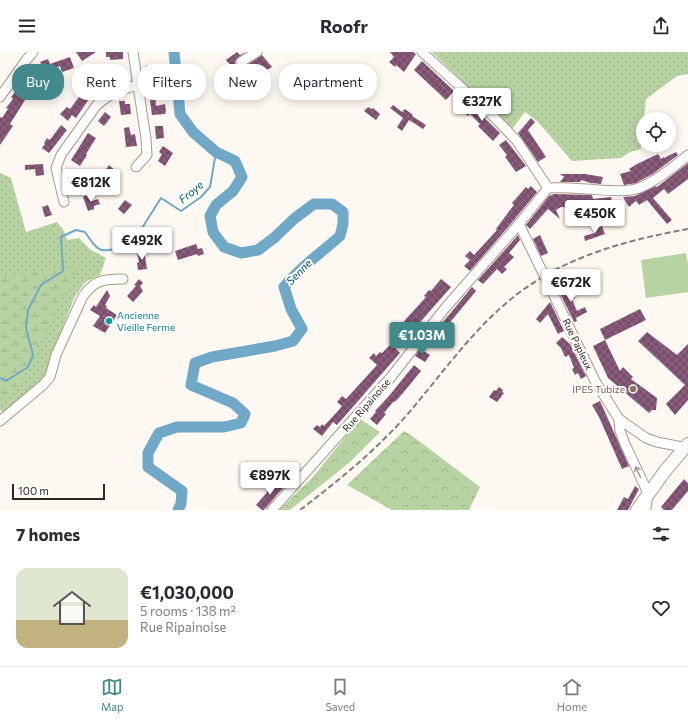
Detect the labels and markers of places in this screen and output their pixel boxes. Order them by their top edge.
pin: €327K [454,88,510,122]
pin: €812K [63,169,119,203]
pin: €450K [567,200,623,234]
pin: €492K [114,227,170,261]
pin: €672K [543,269,599,303]
place label: Ancienne Vieille Ferme [117,309,175,333]
marker: Ancienne Vieille Ferme [104,316,114,326]
pin: €1.03M [389,322,455,356]
place label: IPES Tubize [572,383,625,395]
marker: IPES Tubize [628,384,638,394]
pin: €897K [242,462,298,496]

